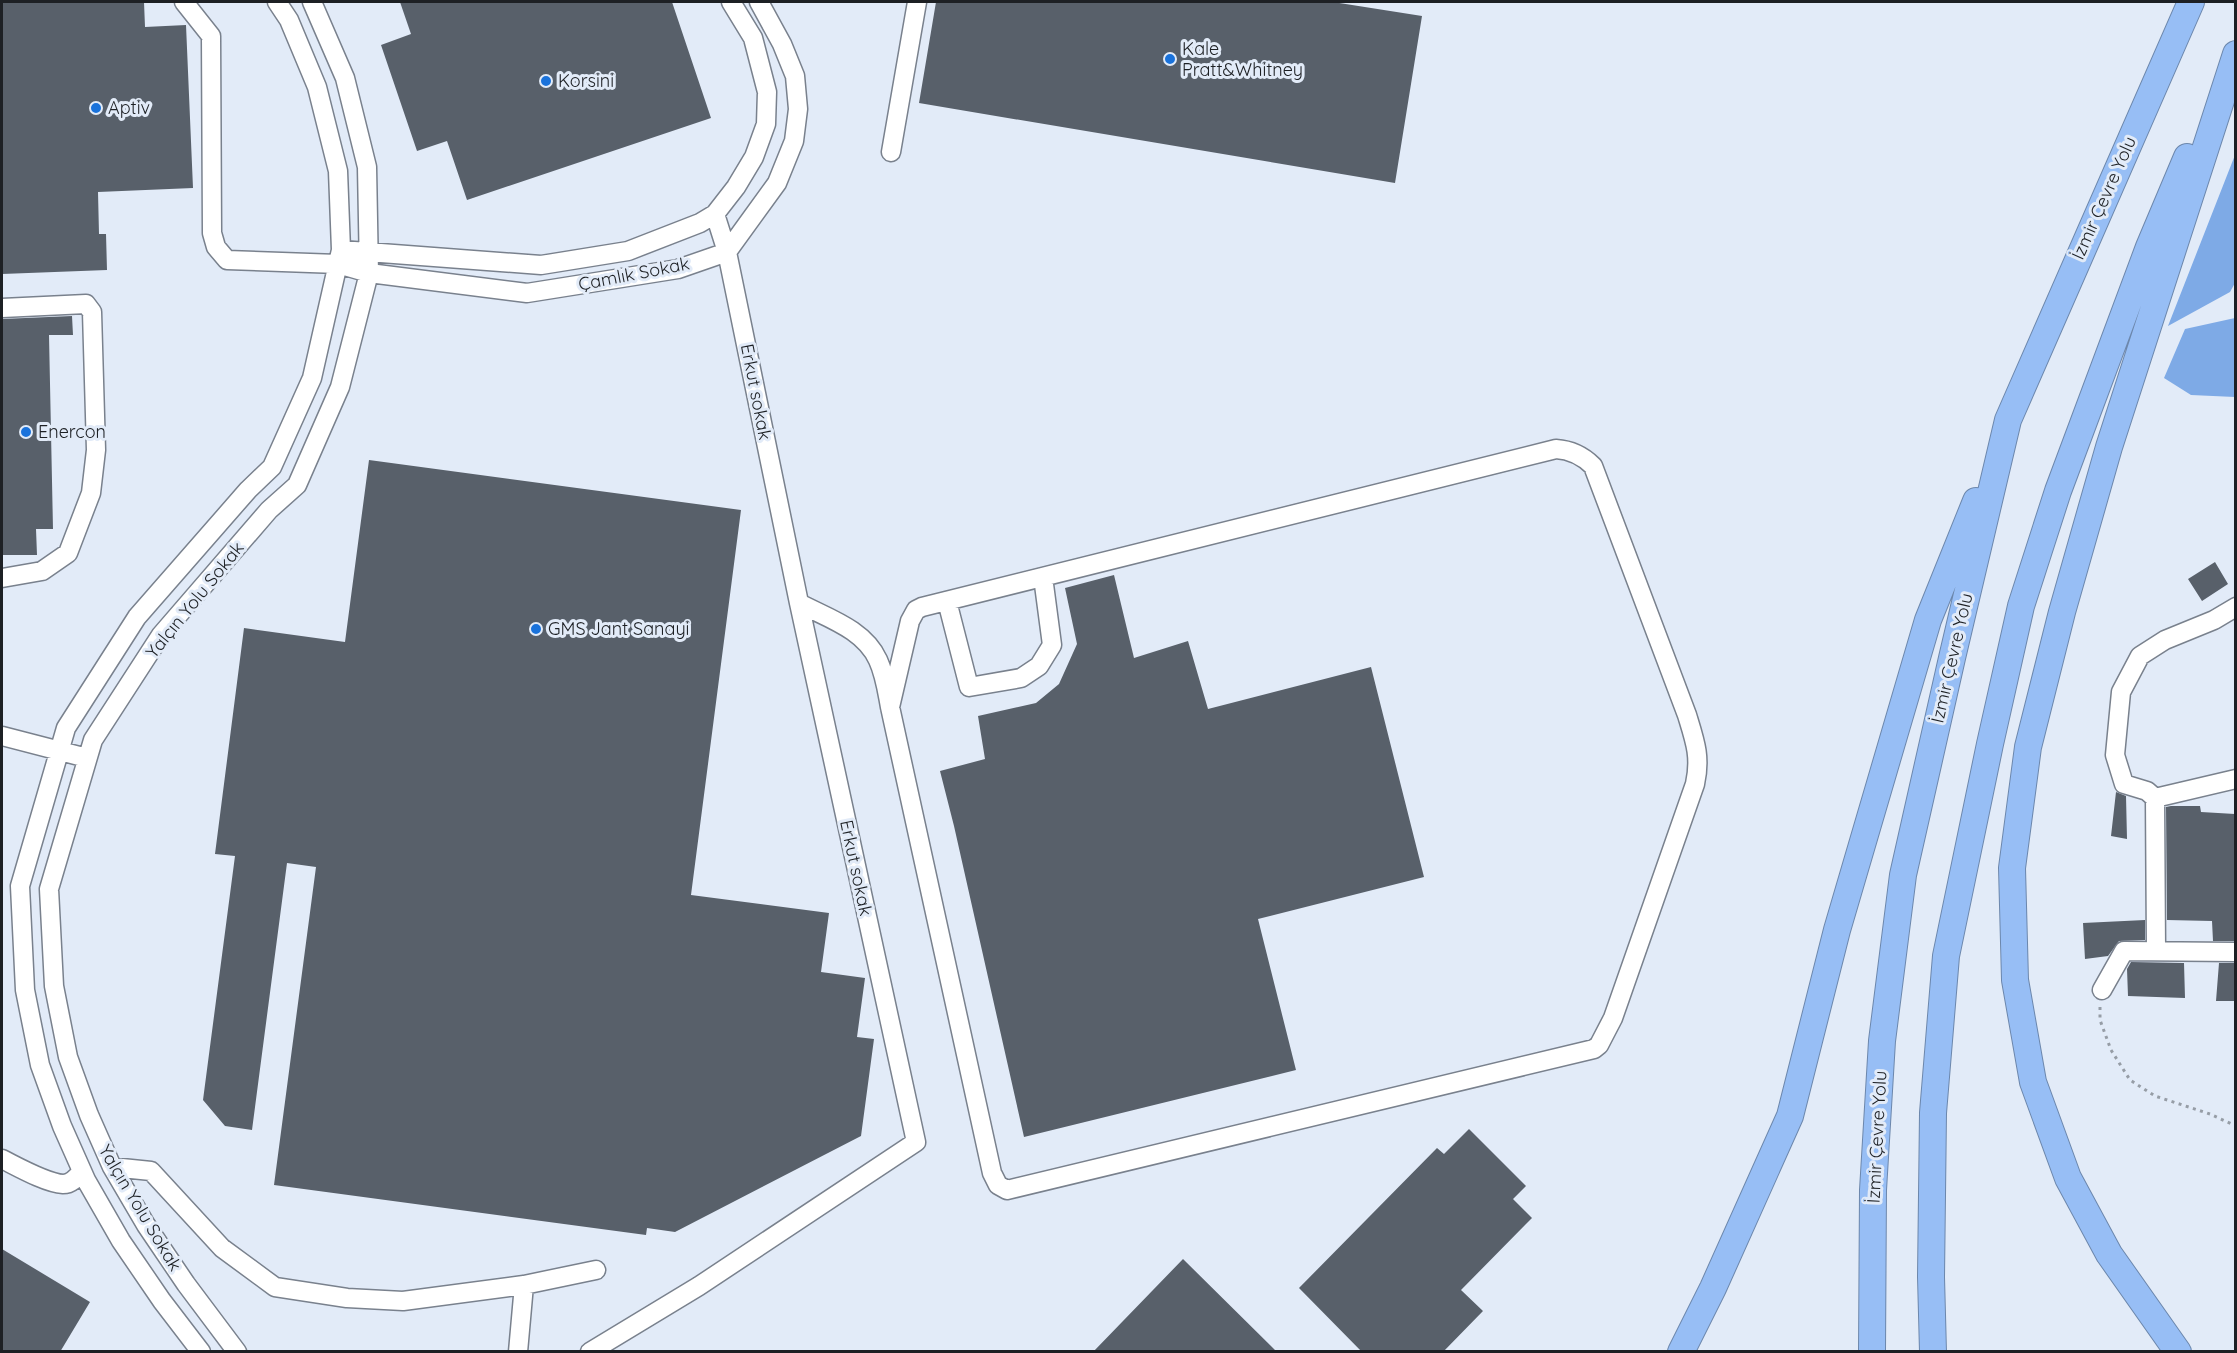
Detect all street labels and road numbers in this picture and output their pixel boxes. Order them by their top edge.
street label: İzmir Çevre Yolu [2066,133,2141,263]
street label: Çamlık Sokak [576,251,691,296]
street label: Erkut sokak [736,342,777,442]
street label: Yalçın Yolu Sokak [141,537,249,663]
street label: İzmir Çevre Yolu [1925,591,1978,725]
street label: Erkut sokak [835,818,878,918]
street label: İzmir Çevre Yolu [1862,1070,1891,1204]
street label: Yalçın Yolu Sokak [94,1140,187,1275]

